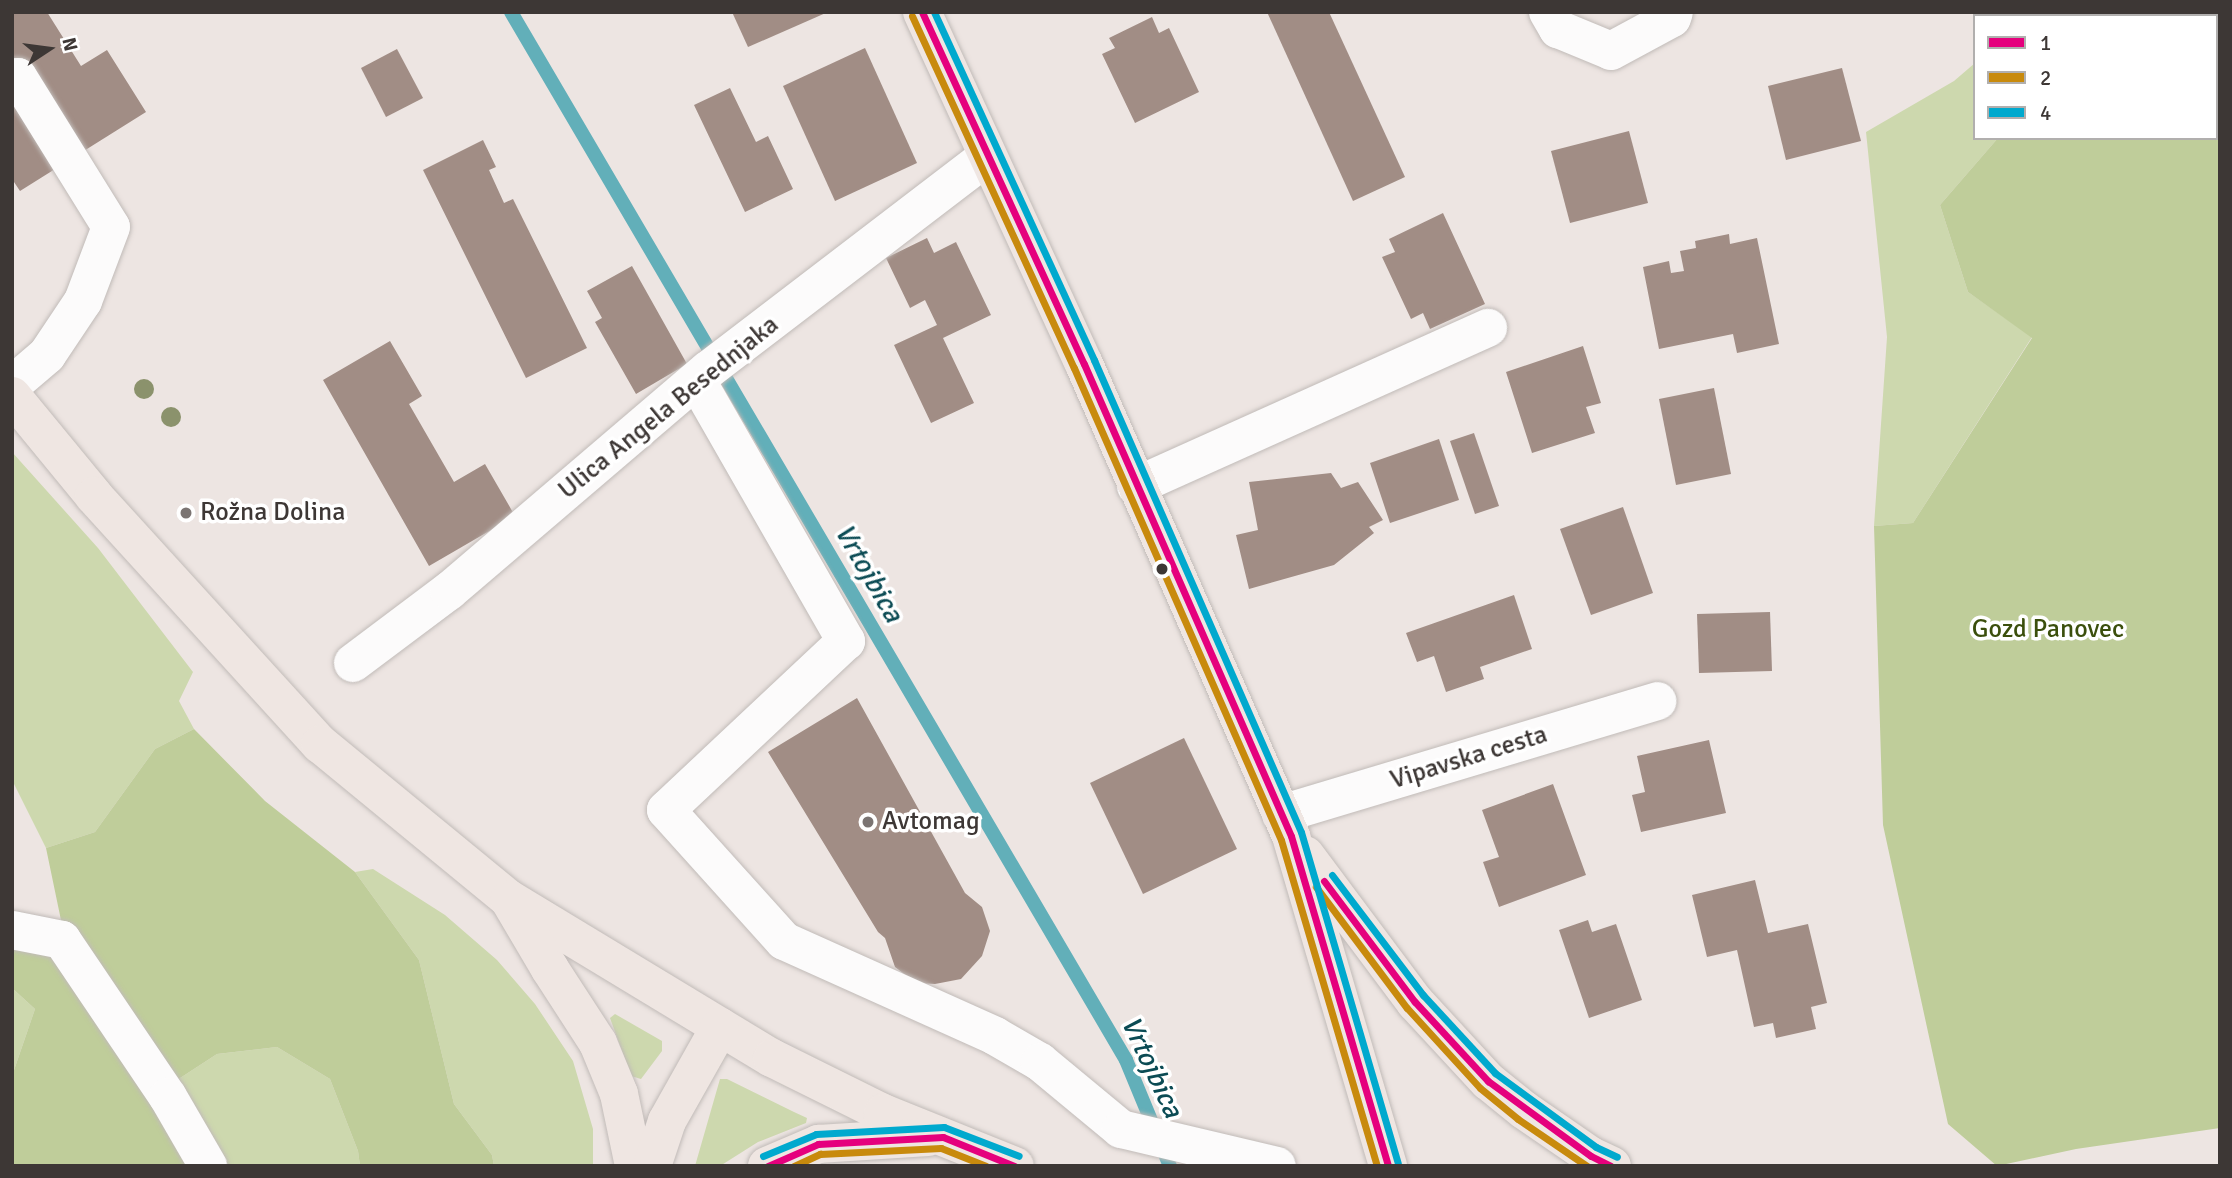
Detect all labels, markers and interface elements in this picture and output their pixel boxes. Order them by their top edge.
north arrow [14,14,84,84]
legend [1973,14,2218,140]
text: 1 [2040,30,2051,56]
text: N [56,35,83,53]
text: 2 [2040,65,2051,91]
text: 4 [2040,100,2051,126]
street label: Ulica Angela Besednjaka [553,310,785,506]
place label: Rožna Dolina [200,497,345,529]
marker: Rožna Dolina [178,505,194,521]
water label: Vrtojbica [827,518,911,628]
unlabelled marker [1155,562,1169,576]
park label: Gozd Panovec [1972,614,2124,646]
street label: Vipavska cesta [1387,719,1551,797]
place label: Avtomag [882,806,980,838]
marker: Avtomag [860,814,876,830]
water label: Vrtojbica [1114,1011,1190,1123]

